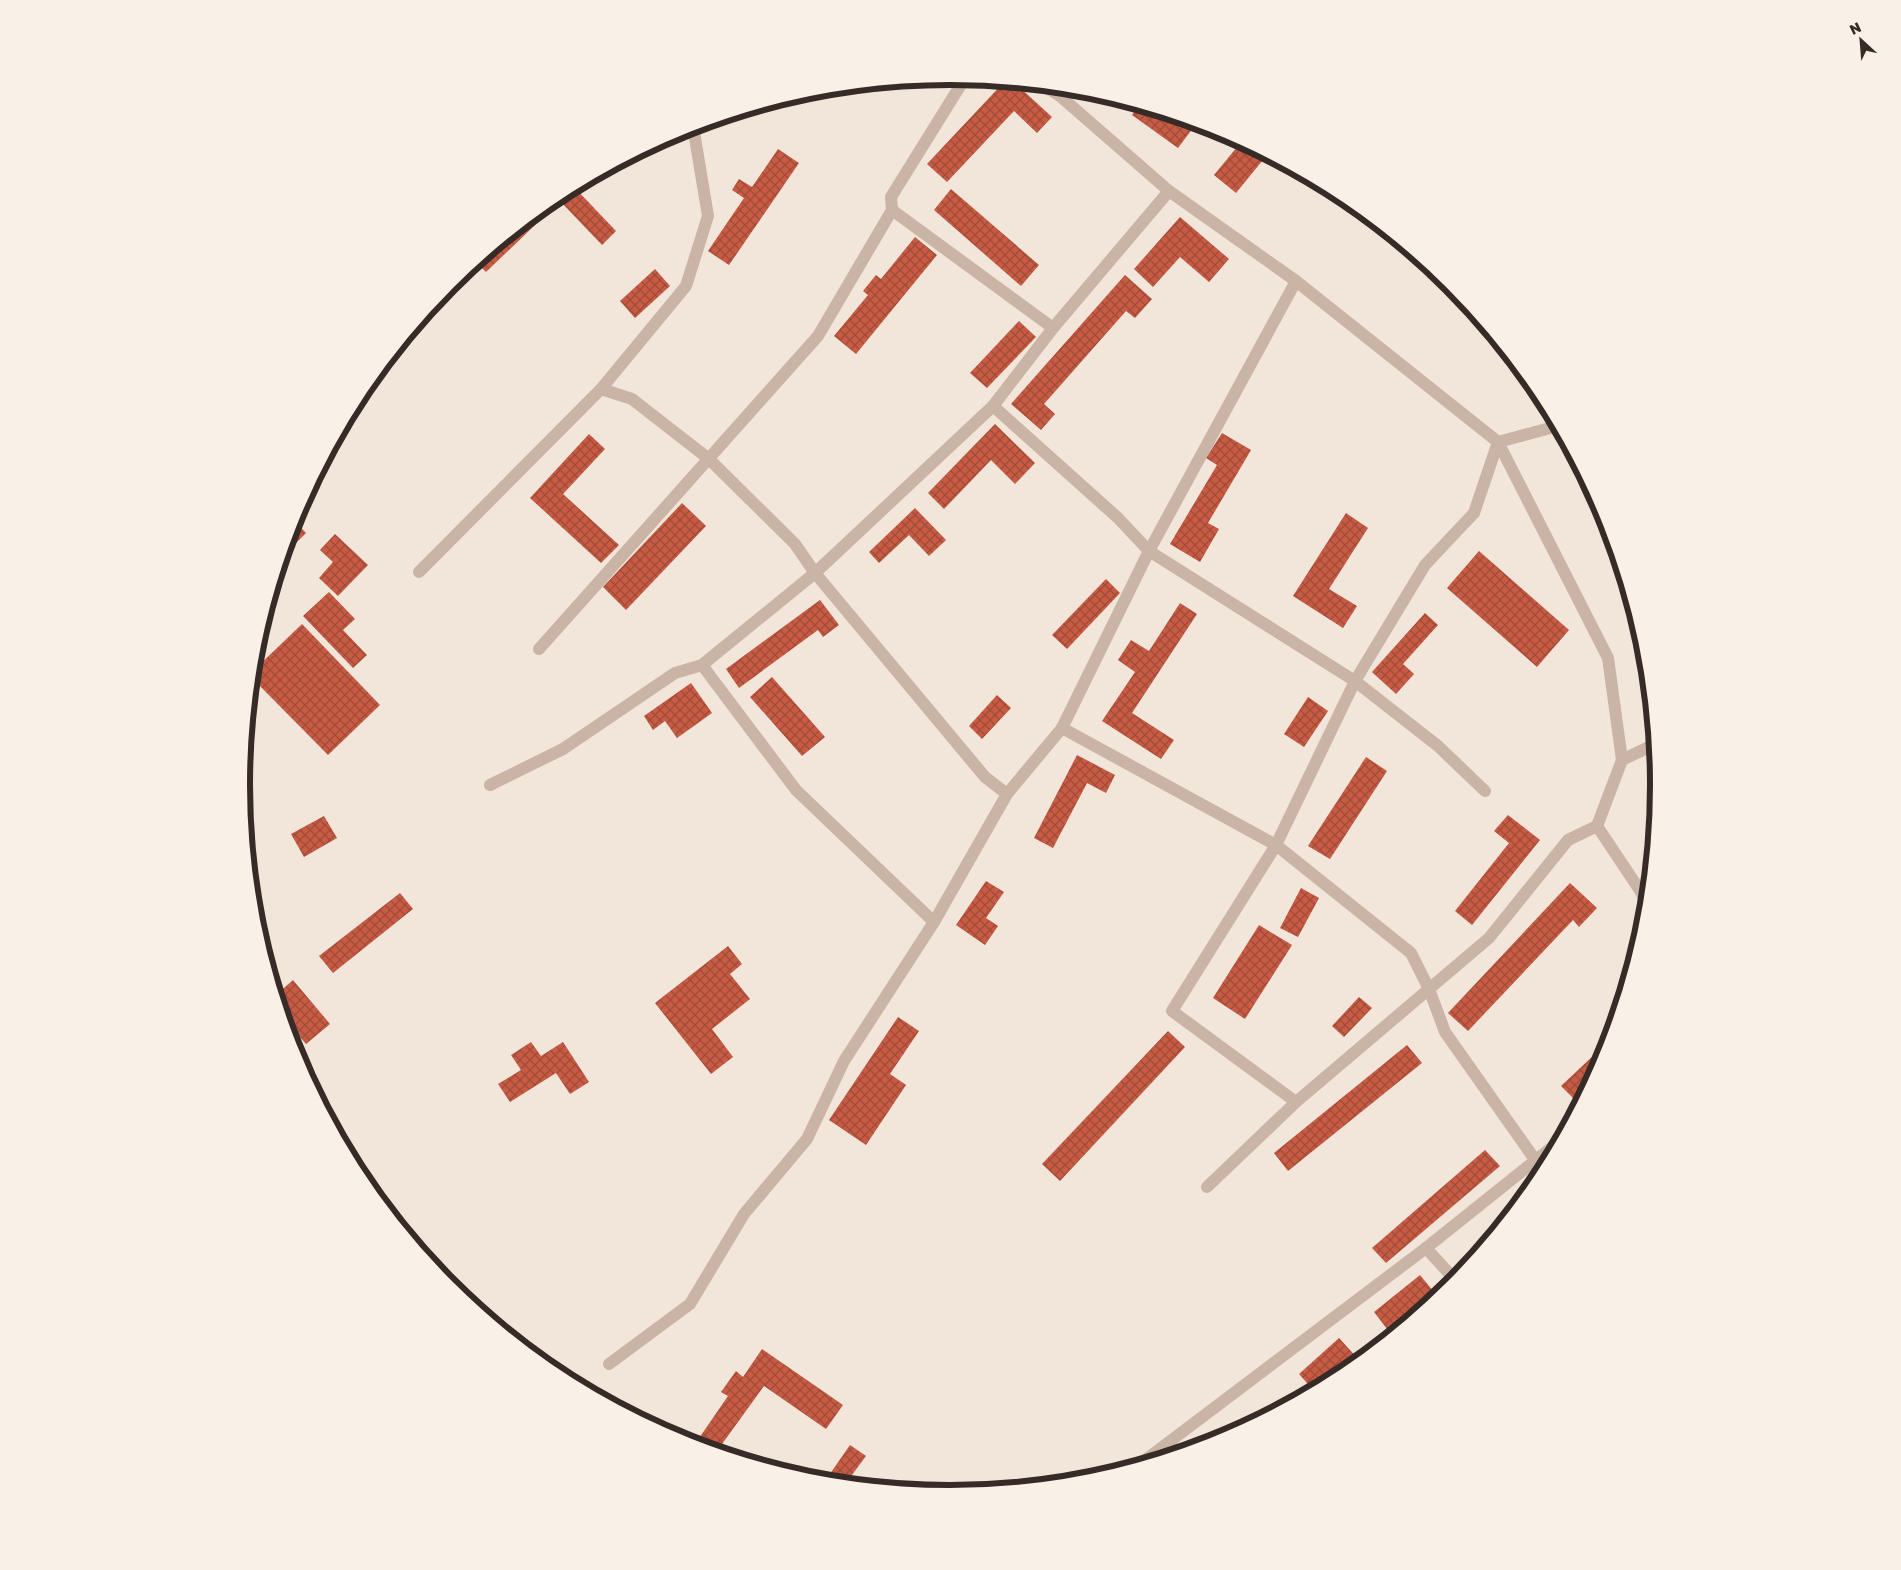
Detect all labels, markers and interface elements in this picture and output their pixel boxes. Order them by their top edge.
north arrow [1836,15,1886,65]
text: N [1847,18,1864,38]

